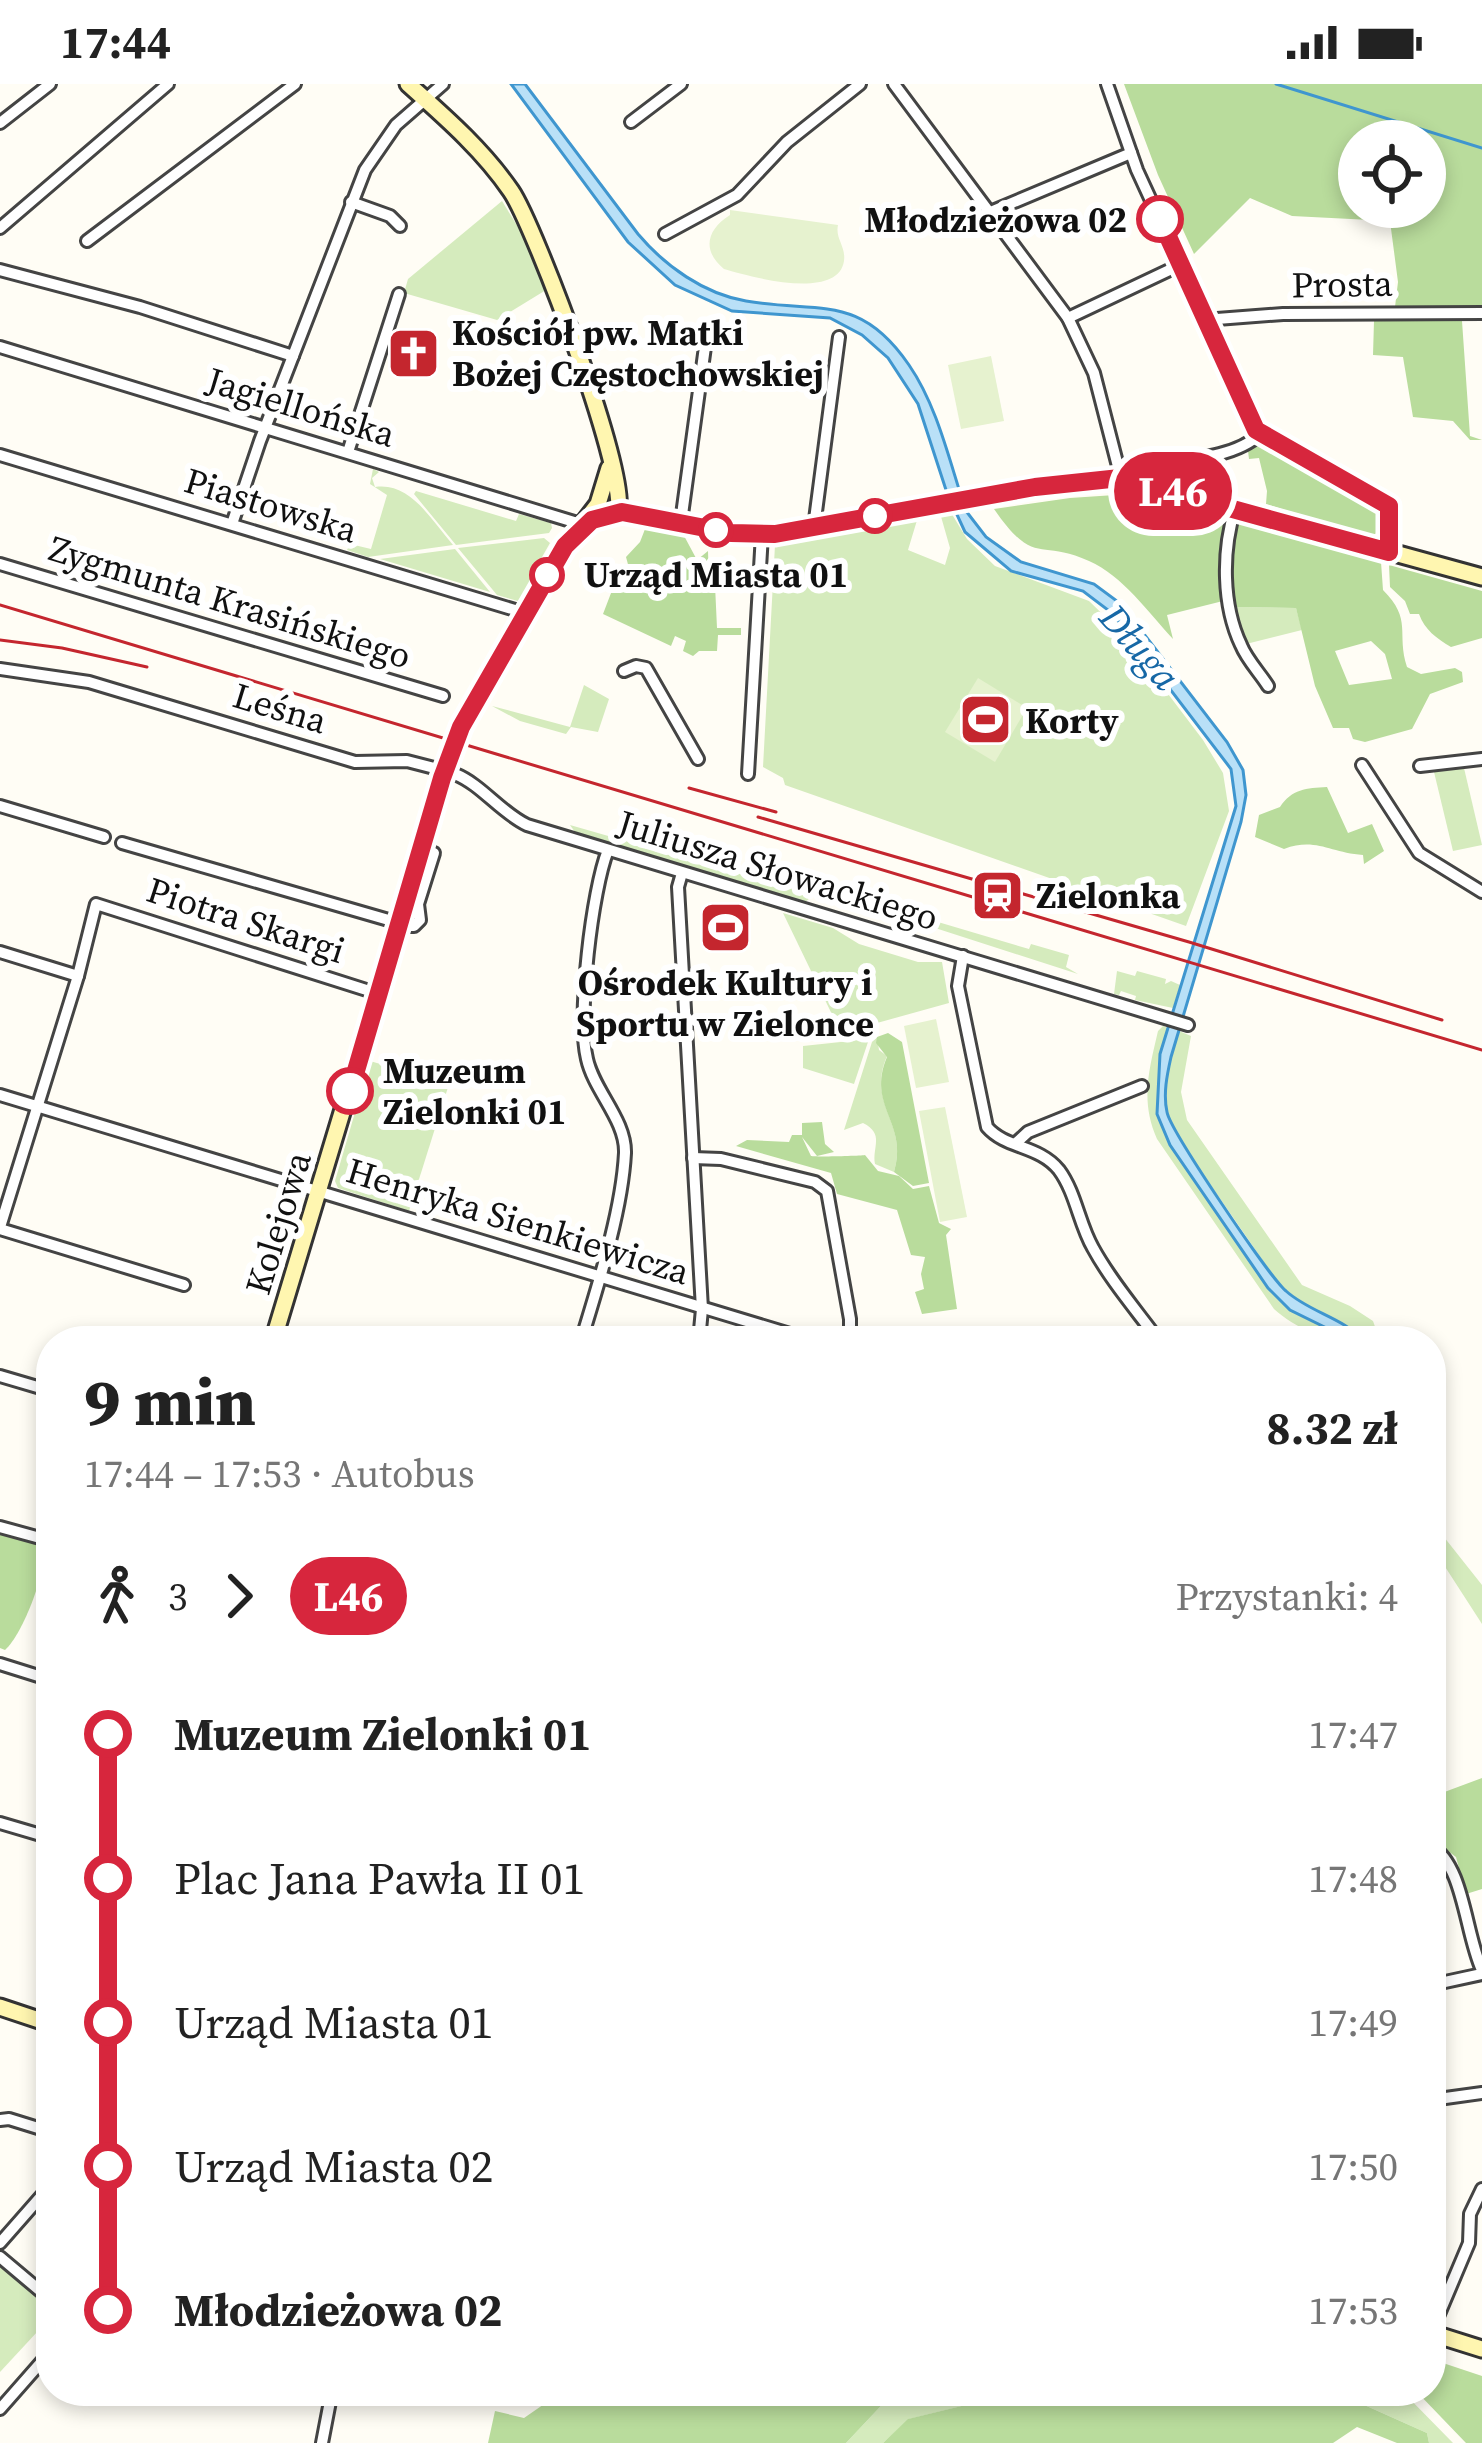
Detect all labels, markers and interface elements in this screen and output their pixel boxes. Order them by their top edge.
text: 17:44 [60,11,171,73]
map controls [1338,120,1446,228]
button: locate [1338,120,1446,228]
place label: Młodzieżowa 02 [864,195,1127,244]
marker: Młodzieżowa 02 [1138,197,1182,241]
street label: Prosta [1291,259,1394,309]
place label: Kościół pw. Matki Bożej Częstochowskiej [452,308,824,398]
church icon: Kościół pw. Matki Bożej Częstochowskiej [385,325,441,381]
street label: Jagiellońska [200,355,402,459]
line badge: L46 [1104,452,1242,530]
street label: Piastowska [179,456,364,555]
text: L46 [1138,462,1208,520]
unlabelled marker [859,500,891,532]
marker: Urząd Miasta 01 [700,514,732,546]
street label: Zygmunta Krasińskiego [43,524,417,680]
place label: Urząd Miasta 01 [584,550,848,599]
unlabelled marker [531,559,563,591]
water label: Długa [1087,592,1193,702]
street label: Leśna [227,671,334,746]
sports icon: Korty [958,692,1014,748]
place label: Korty [1025,696,1119,745]
street label: Juliusza Słowackiego [611,798,944,942]
street label: Piotra Skargi [141,865,351,975]
station icon: Zielonka [969,867,1025,923]
place label: Zielonka [1036,871,1181,920]
sports icon: Ośrodek Kultury i Sportu w Zielonce [697,899,753,955]
place label: Ośrodek Kultury i Sportu w Zielonce [576,958,874,1048]
place label: Muzeum Zielonki 01 [383,1046,567,1136]
marker: Muzeum Zielonki 01 [328,1069,372,1113]
street label: Kolejowa [233,1145,323,1300]
street label: Henryka Sienkiewicza [341,1146,696,1297]
text: 9 min [84,1357,256,1447]
text: 8.32 zł [1266,1397,1398,1459]
text: 17:44 – 17:53 · Autobus [84,1447,475,1500]
icon: walk [84,1563,150,1629]
icon: forward [206,1563,272,1629]
text: L46 [314,1567,383,1625]
text: 3 [168,1570,188,1623]
text: Przystanki: 4 [1175,1570,1398,1623]
text: Muzeum Zielonki 01 [174,1703,592,1765]
text: 17:47 [1308,1708,1398,1761]
text: Plac Jana Pawła II 01 [174,1847,585,1909]
text: 17:48 [1308,1852,1398,1905]
text: Urząd Miasta 01 [174,1991,493,2053]
text: 17:49 [1308,1996,1398,2049]
text: Urząd Miasta 02 [174,2135,493,2197]
text: 17:50 [1308,2140,1398,2193]
text: Młodzieżowa 02 [174,2279,503,2341]
text: 17:53 [1308,2284,1398,2337]

